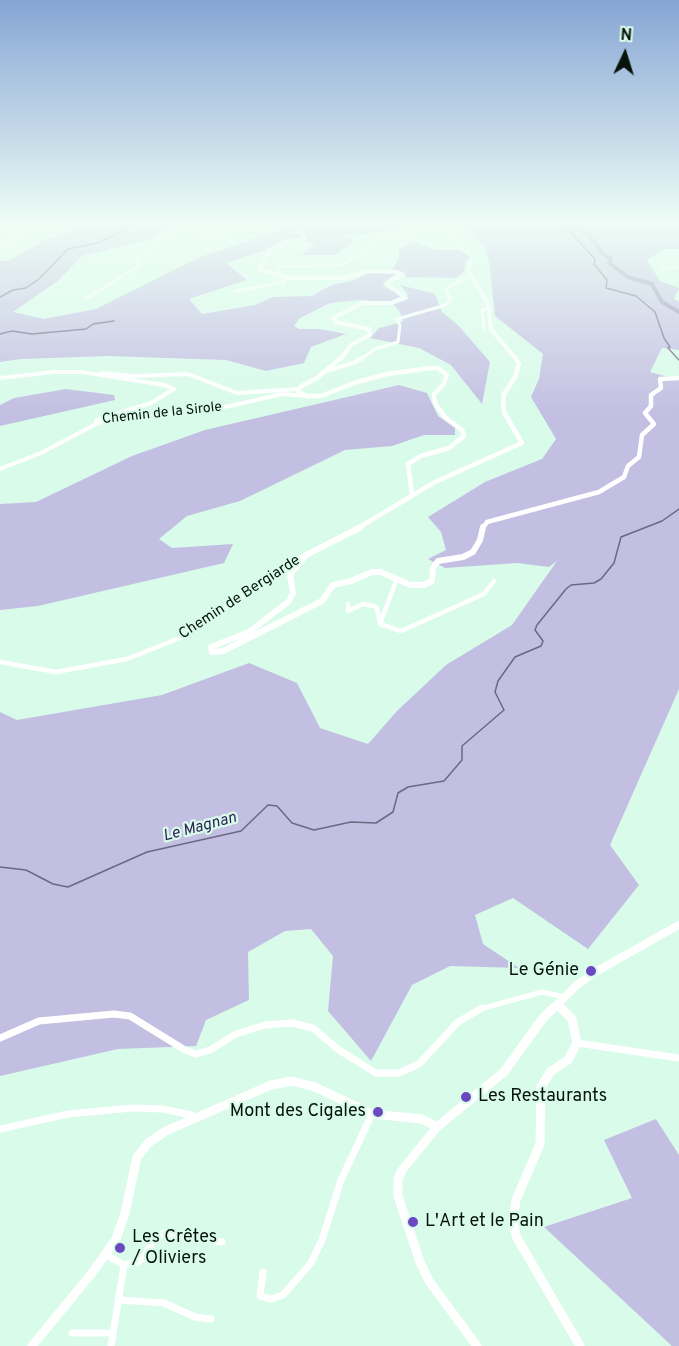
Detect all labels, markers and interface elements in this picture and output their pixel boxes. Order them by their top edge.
north arrow [595,24,655,84]
text: N [620,26,633,46]
street label: Chemin de la Sirole [101,399,223,429]
street label: Chemin de Bergiarde [176,552,304,644]
water label: Le Magnan [161,809,239,847]
place label: Le Génie [509,960,579,982]
marker: Le Génie [584,964,598,978]
place label: Les Restaurants [478,1086,607,1108]
marker: Les Restaurants [459,1090,473,1104]
place label: Mont des Cigales [230,1101,366,1123]
marker: Mont des Cigales [371,1105,385,1119]
place label: L'Art et le Pain [425,1211,544,1233]
marker: L'Art et le Pain [406,1215,420,1229]
place label: Les Crêtes / Oliviers [132,1227,217,1270]
marker: Les Crêtes / Oliviers [113,1241,127,1255]

